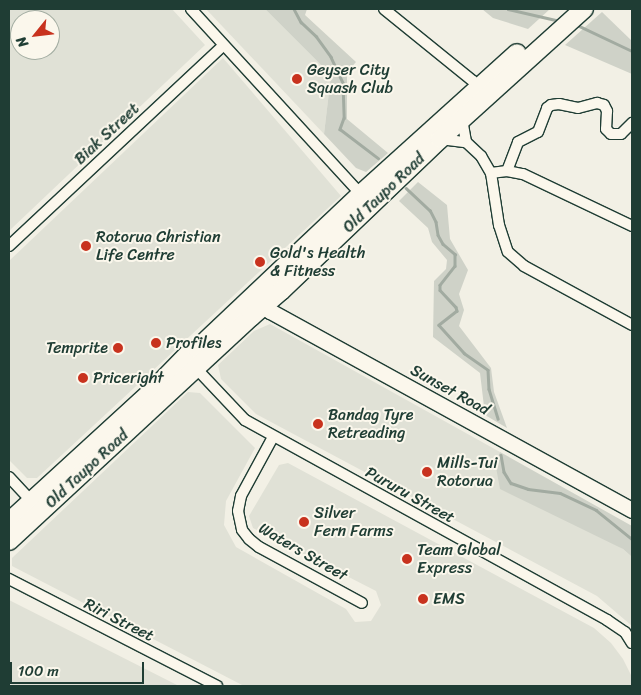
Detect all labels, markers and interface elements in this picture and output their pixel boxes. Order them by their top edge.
north arrow [10,10,60,60]
text: N [9,32,36,52]
place label: Geyser City Squash Club [307,60,393,98]
marker: Geyser City Squash Club [291,73,303,85]
street label: Biak Street [71,99,143,169]
street label: Old Taupo Road [339,149,429,237]
place label: Rotorua Christian Life Centre [96,227,220,265]
marker: Rotorua Christian Life Centre [80,240,92,252]
place label: Gold's Health & Fitness [270,243,365,281]
marker: Gold's Health & Fitness [254,256,266,268]
place label: Profiles [166,333,222,353]
marker: Profiles [150,337,162,349]
place label: Temprite [46,338,108,358]
marker: Temprite [112,342,124,354]
street label: Sunset Road [407,360,493,420]
place label: Priceright [93,368,164,388]
marker: Priceright [77,372,89,384]
place label: Bandag Tyre Retreading [328,405,414,443]
marker: Bandag Tyre Retreading [312,418,324,430]
street label: Old Taupo Road [42,426,132,512]
place label: Mills-Tui Rotorua [437,453,498,491]
street label: Pururu Street [362,463,458,527]
marker: Mills-Tui Rotorua [421,466,433,478]
place label: Silver Fern Farms [314,503,392,541]
marker: Silver Fern Farms [298,516,310,528]
street label: Waters Street [255,519,351,585]
place label: Team Global Express [417,540,501,578]
marker: Team Global Express [401,553,413,565]
place label: EMS [433,589,465,609]
marker: EMS [417,593,429,605]
street label: Riri Street [81,594,157,646]
scale bar [12,652,146,684]
text: 100 m [18,658,59,684]

